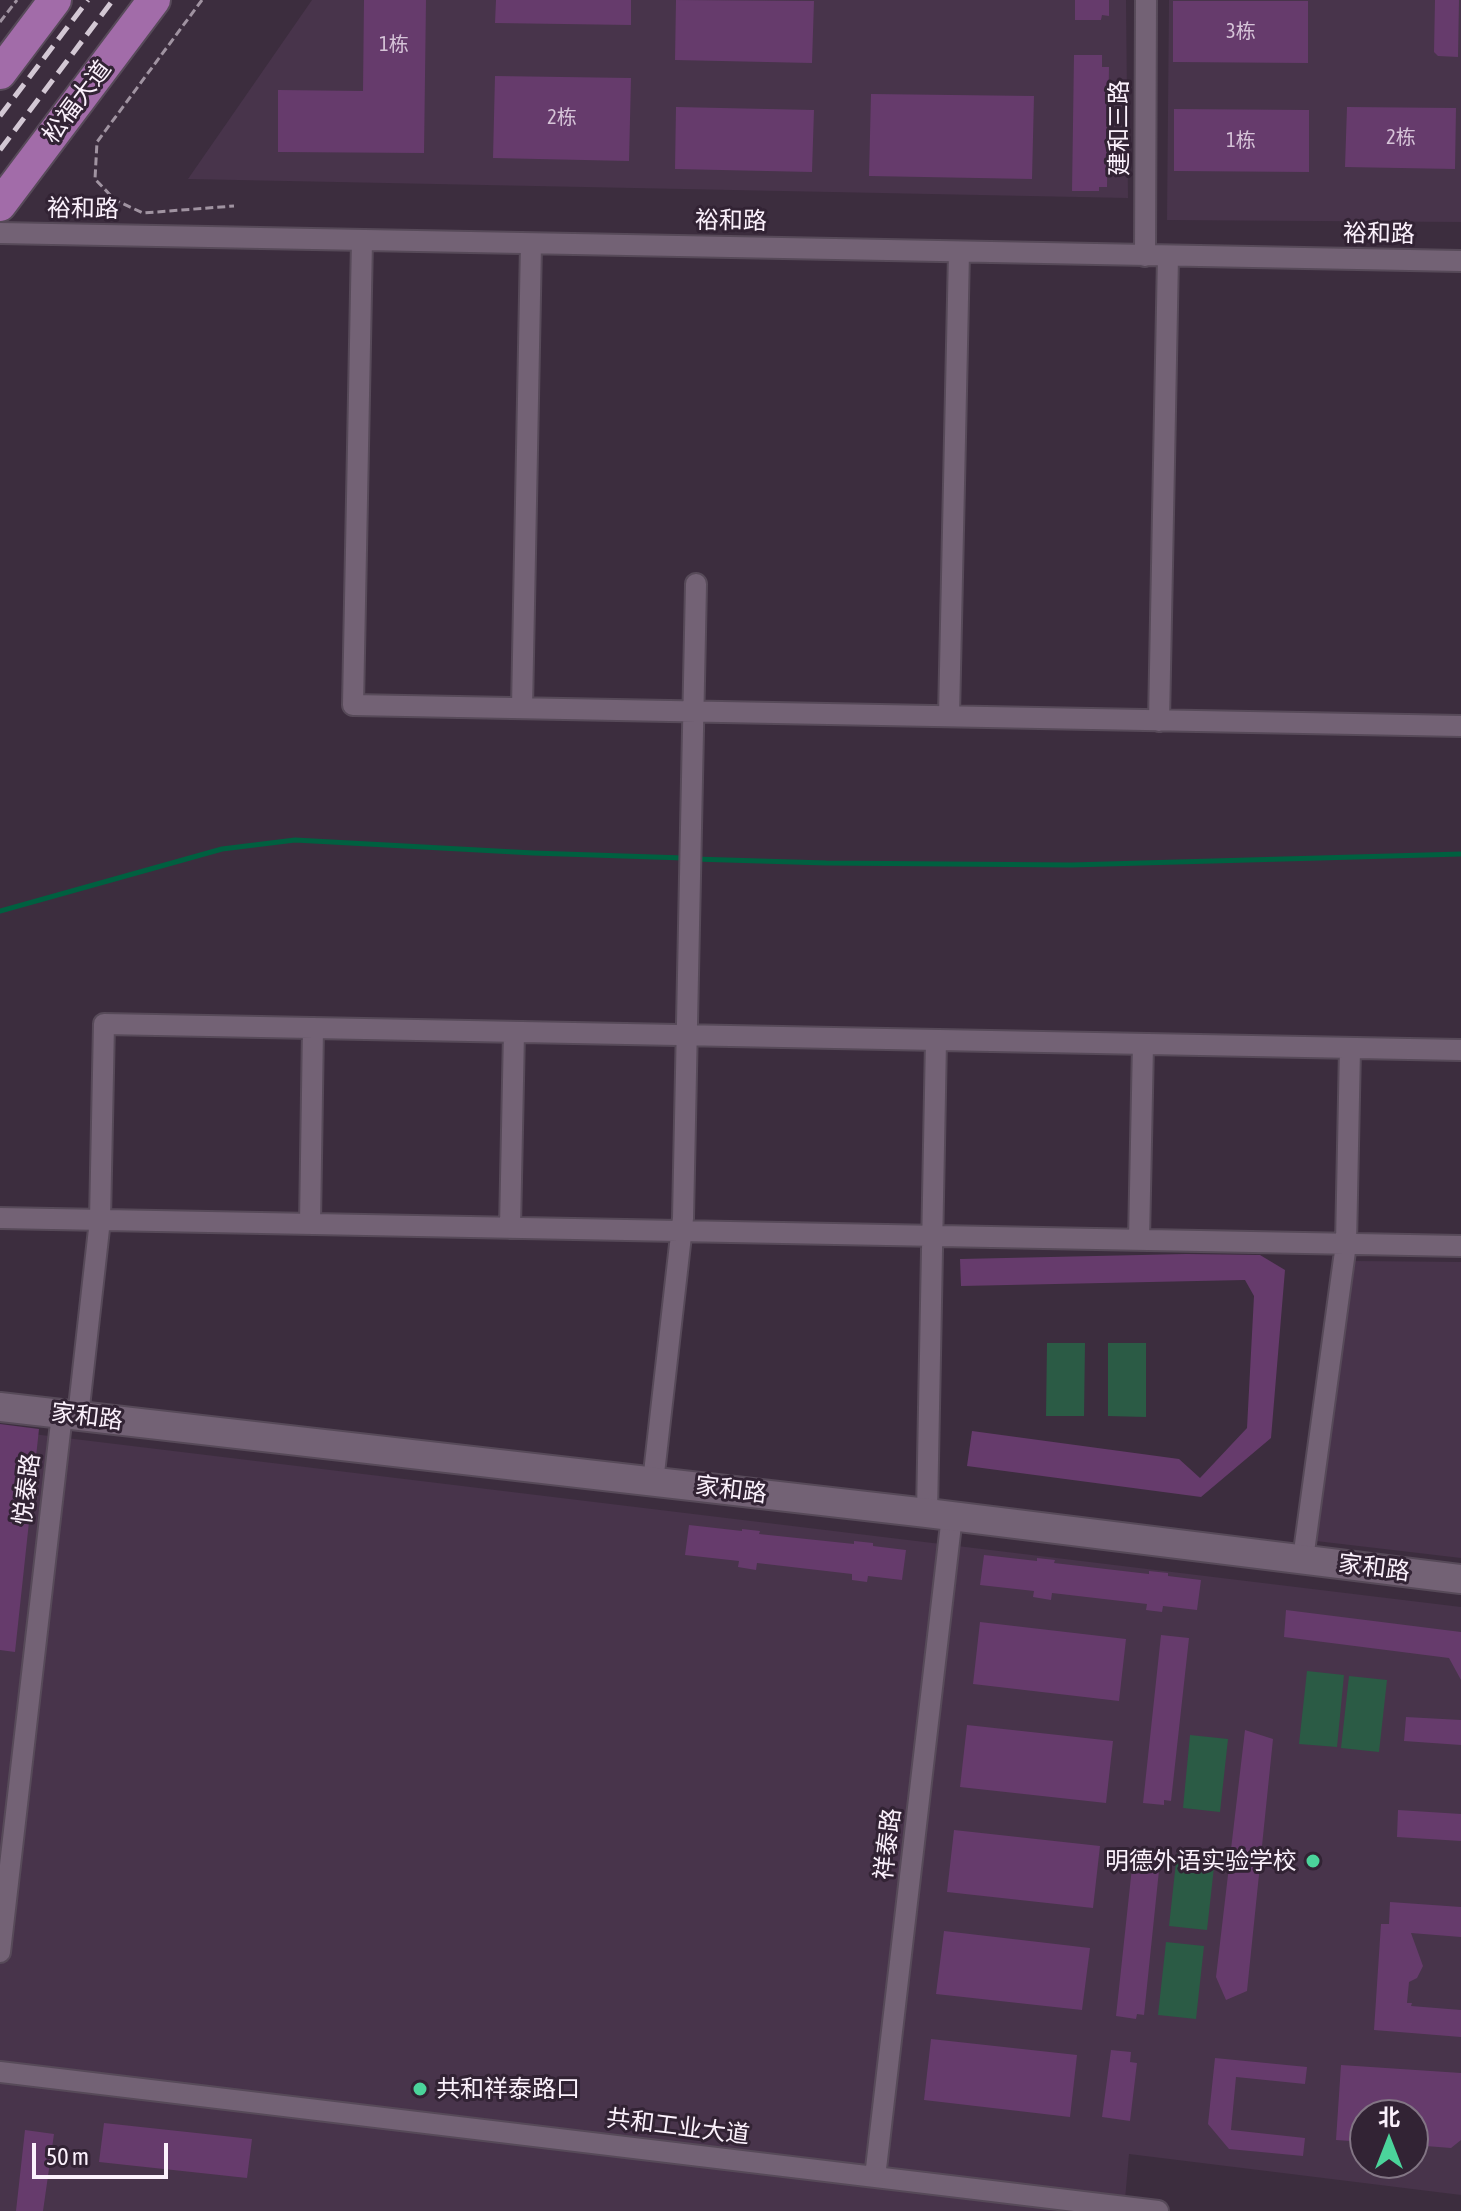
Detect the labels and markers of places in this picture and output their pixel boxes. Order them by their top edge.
place label: 明德外语实验学校 [1105,1847,1297,1875]
marker: 明德外语实验学校 [1304,1852,1322,1870]
place label: 共和祥泰路口 [436,2075,580,2103]
marker: 共和祥泰路口 [411,2080,429,2098]

